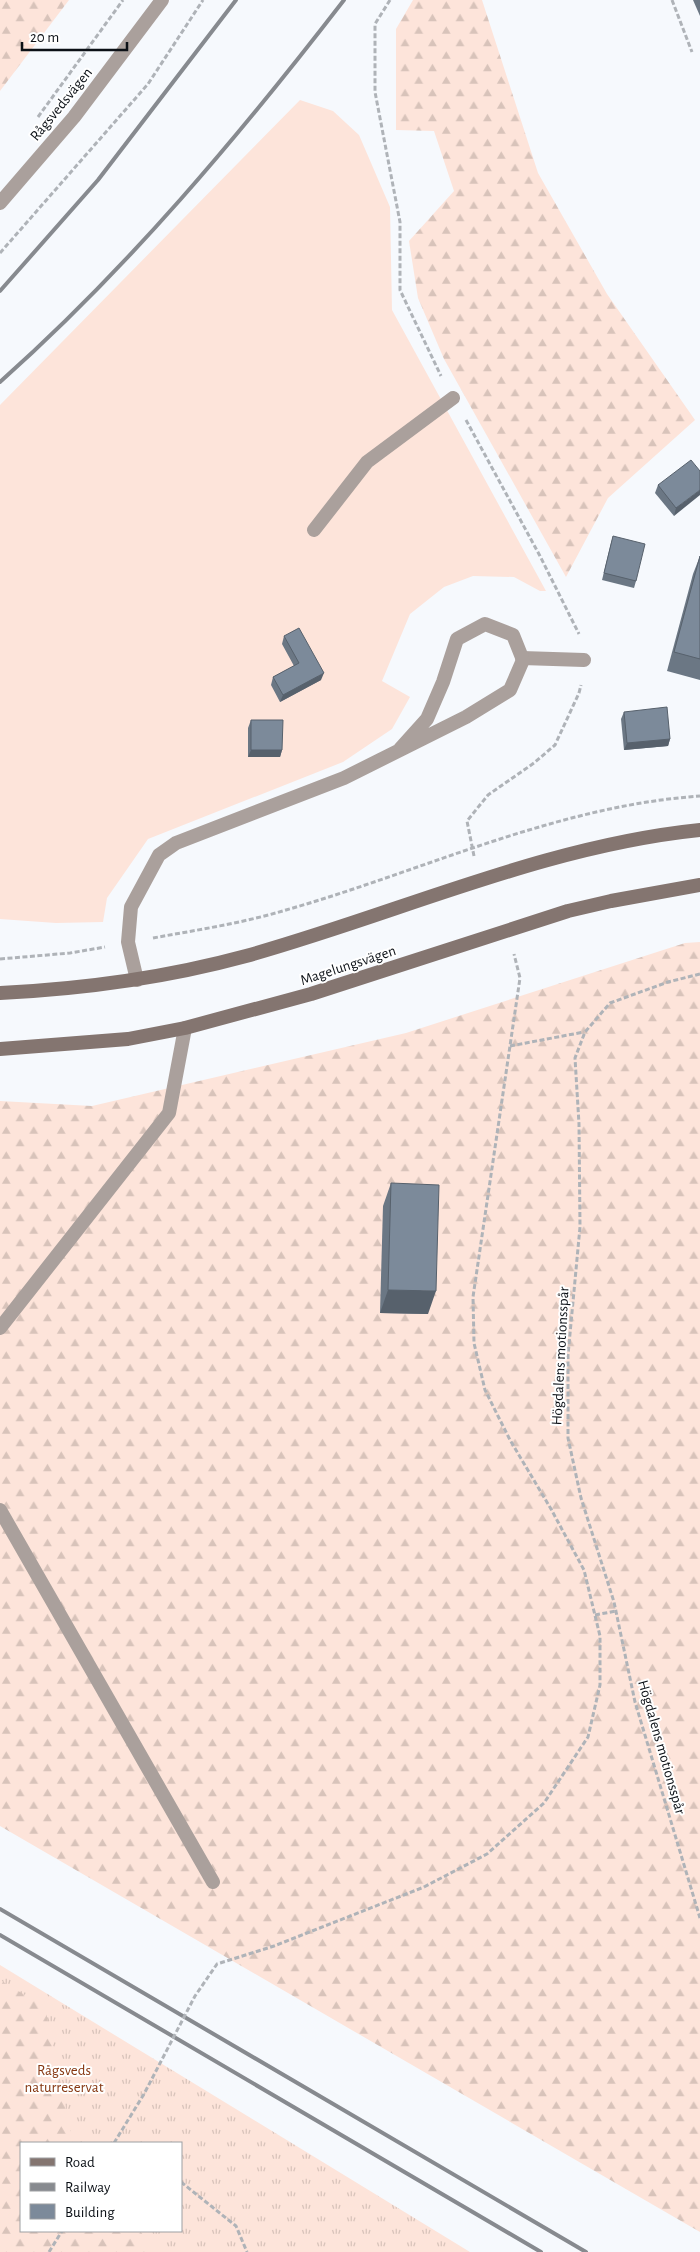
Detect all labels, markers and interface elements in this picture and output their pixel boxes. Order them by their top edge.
scale bar [22,20,128,52]
text: 20 m [30,30,59,45]
street label: Rågsvedsvägen [27,65,95,144]
street label: Magelungsvägen [298,943,398,988]
street label: Högdalens motionsspår [549,1286,572,1426]
street label: Högdalens motionsspår [635,1678,688,1816]
park label: Rågsveds naturreservat [25,2063,104,2095]
legend [20,2142,182,2232]
text: Road [65,2155,95,2170]
text: Railway [65,2180,111,2195]
text: Building [65,2205,115,2220]

